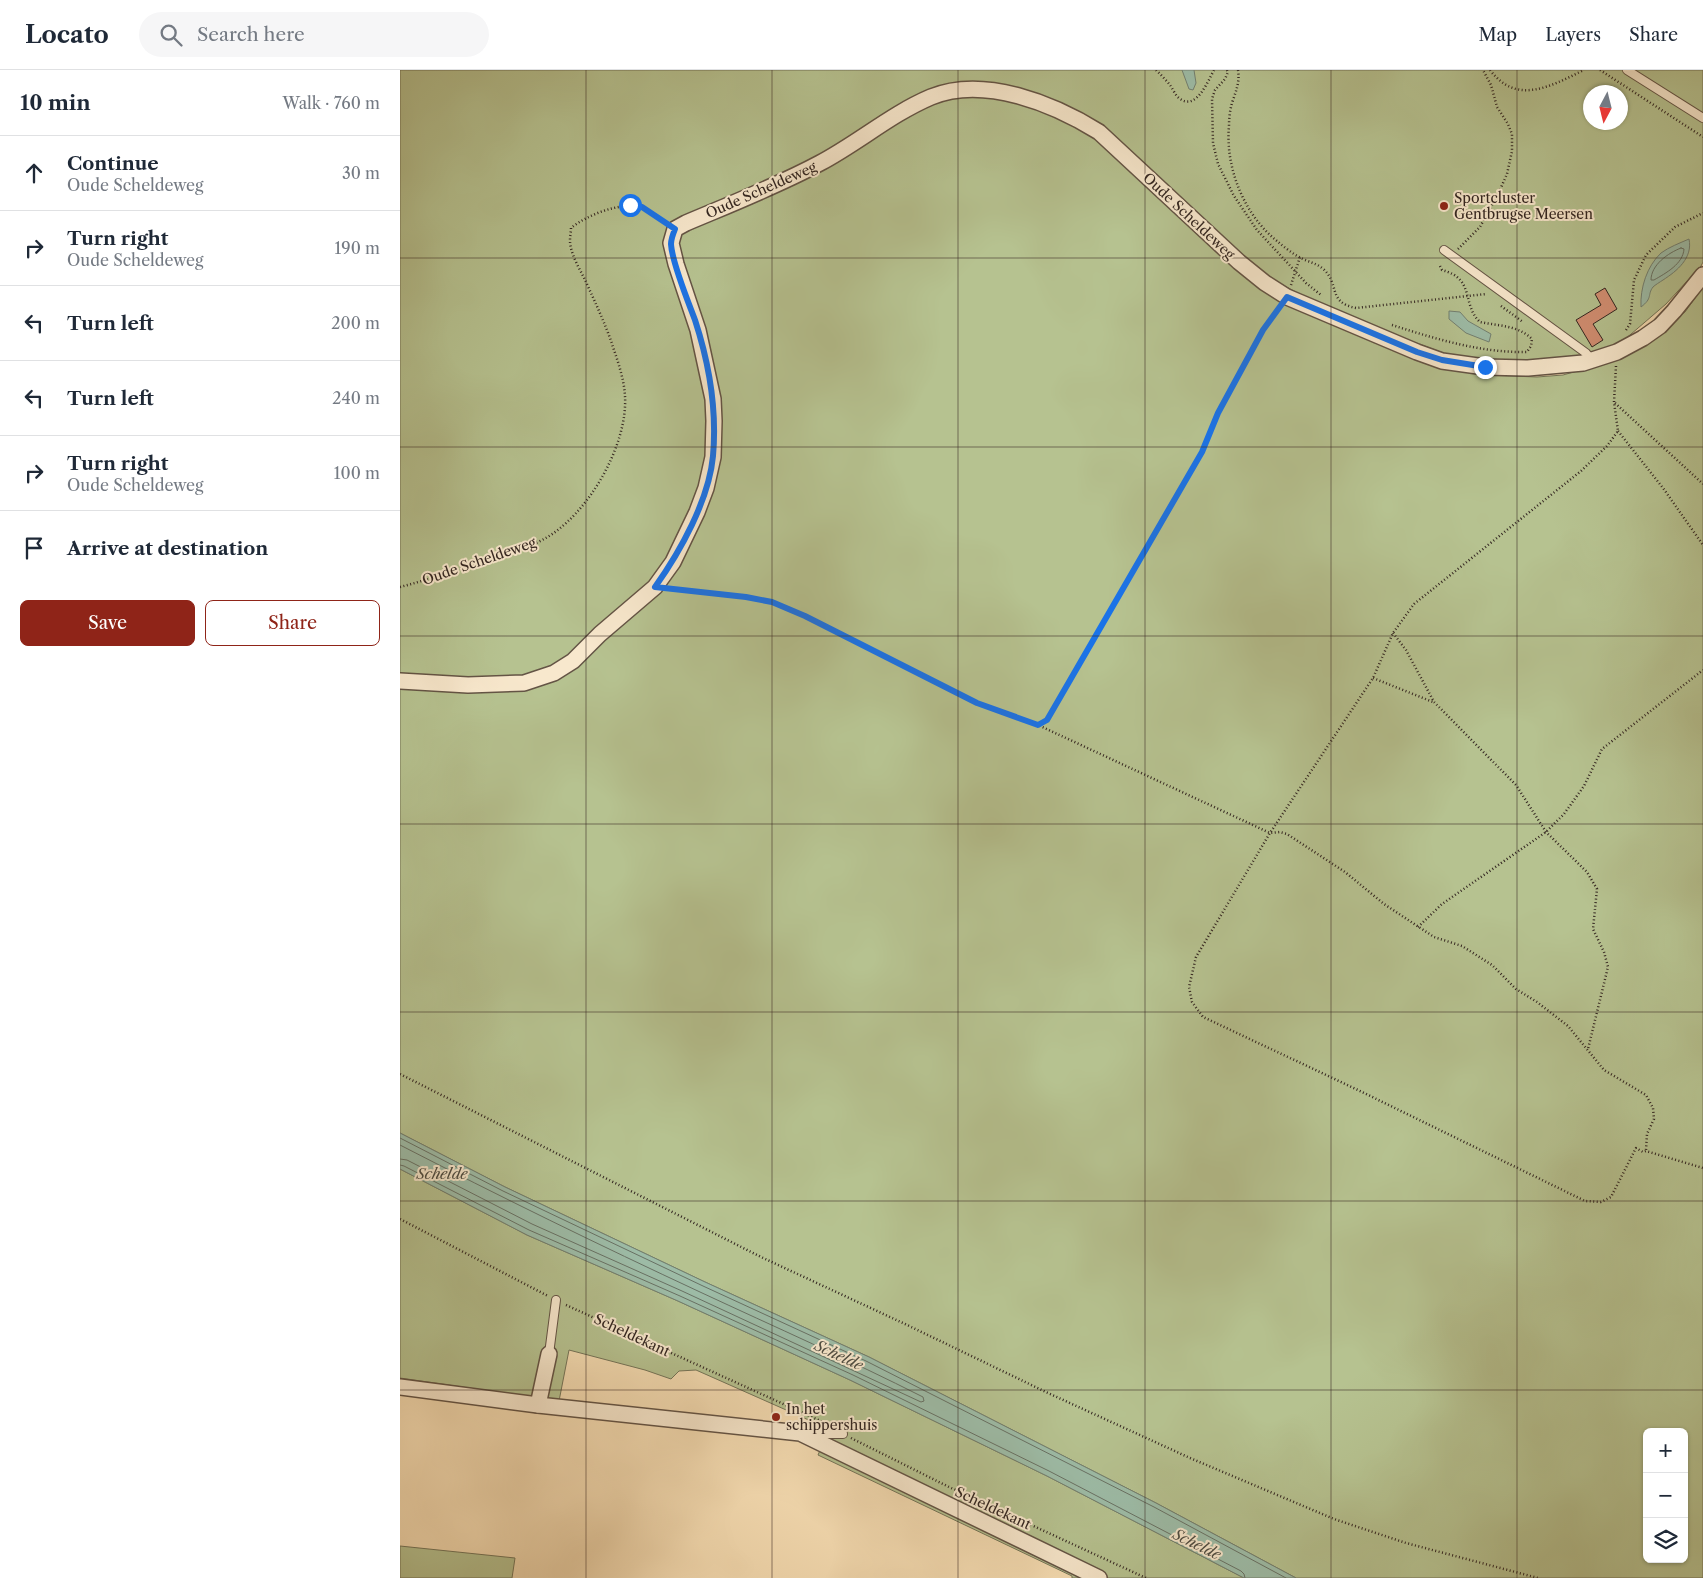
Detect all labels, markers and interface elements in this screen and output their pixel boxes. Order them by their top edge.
search box [139,12,489,57]
text: Locato [25,20,109,49]
icon: search [157,21,185,49]
text: Search here [197,23,305,46]
text: Map [1479,24,1517,46]
text: Layers [1545,24,1601,46]
text: Share [1629,24,1678,46]
north arrow [1583,85,1628,130]
text: 10 min [20,90,91,115]
text: Walk · 760 m [283,93,380,113]
text: Continue [67,152,159,175]
street label: Oude Scheldeweg [703,157,820,223]
icon: ahead [20,159,48,187]
text: 30 m [342,163,380,183]
street label: Oude Scheldeweg [1139,169,1239,264]
text: Oude Scheldeweg [67,175,204,195]
place label: Sportcluster Gentbrugse Meersen [1454,189,1593,223]
route start [619,194,642,217]
marker: Sportcluster Gentbrugse Meersen [1438,200,1450,212]
text: Turn right [67,227,168,250]
icon: right [20,234,48,262]
text: 190 m [335,238,380,258]
text: Oude Scheldeweg [67,250,204,270]
icon: left [20,309,48,337]
text: Turn left [67,312,154,335]
text: 200 m [331,313,380,333]
route end [1474,356,1497,379]
icon: left [20,384,48,412]
text: Turn left [67,387,154,410]
text: 240 m [332,388,380,408]
text: Turn right [67,452,168,475]
icon: right [20,459,48,487]
text: 100 m [334,463,380,483]
text: Oude Scheldeweg [67,475,204,495]
street label: Oude Scheldeweg [420,533,539,589]
icon: arrive [20,534,48,562]
text: Arrive at destination [67,537,268,560]
button: Save [20,600,195,646]
button: Share [205,600,380,646]
water label: Schelde [416,1164,468,1183]
street label: Scheldekant [591,1310,673,1360]
water label: Schelde [811,1335,867,1375]
place label: In het schippershuis [786,1400,877,1434]
marker: In het schippershuis [770,1411,782,1423]
map controls [1643,1428,1688,1563]
button: + [1643,1428,1688,1473]
button: − [1643,1473,1688,1518]
street label: Scheldekant [952,1483,1034,1533]
button: layers [1643,1518,1688,1563]
water label: Schelde [1169,1524,1225,1564]

